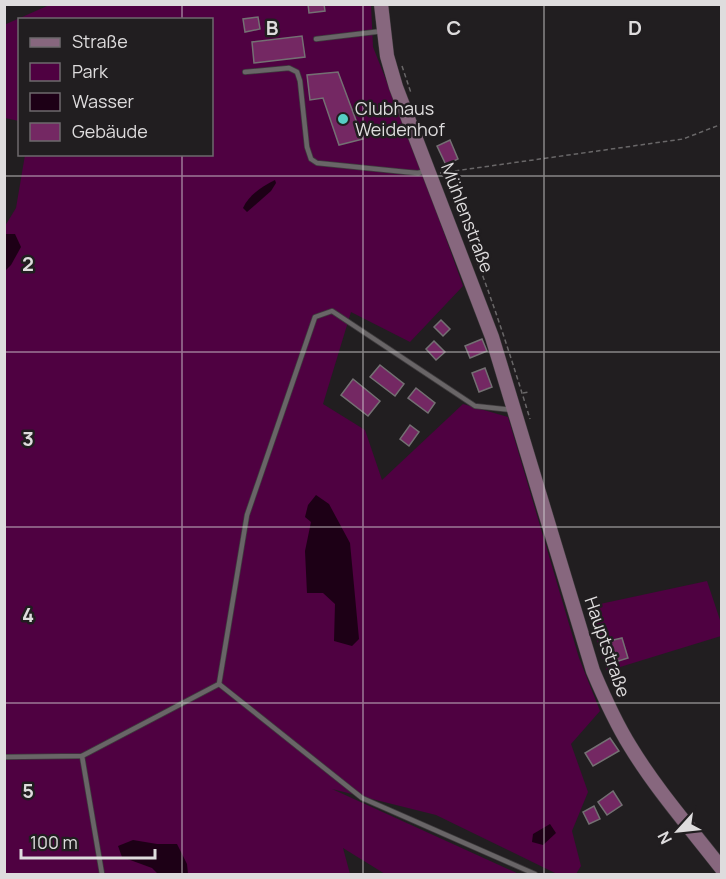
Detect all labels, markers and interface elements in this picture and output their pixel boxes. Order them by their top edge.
text: B [266,14,279,41]
text: C [447,14,461,41]
text: D [628,14,642,41]
legend [18,18,213,156]
text: Straße [72,29,128,53]
text: Park [72,59,109,83]
text: Wasser [72,89,134,113]
place label: Clubhaus Weidenhof [355,96,445,141]
marker: Clubhaus Weidenhof [336,112,350,126]
text: Gebäude [72,119,148,143]
street label: Mühlenstraße [436,159,500,276]
text: 2 [22,250,34,277]
text: 3 [22,425,34,452]
street label: Hauptstraße [580,593,636,700]
text: 4 [22,601,34,628]
text: 5 [22,777,34,804]
north arrow [648,801,708,861]
scale bar [21,822,154,860]
text: N [652,828,677,848]
text: 100 m [30,830,78,854]

